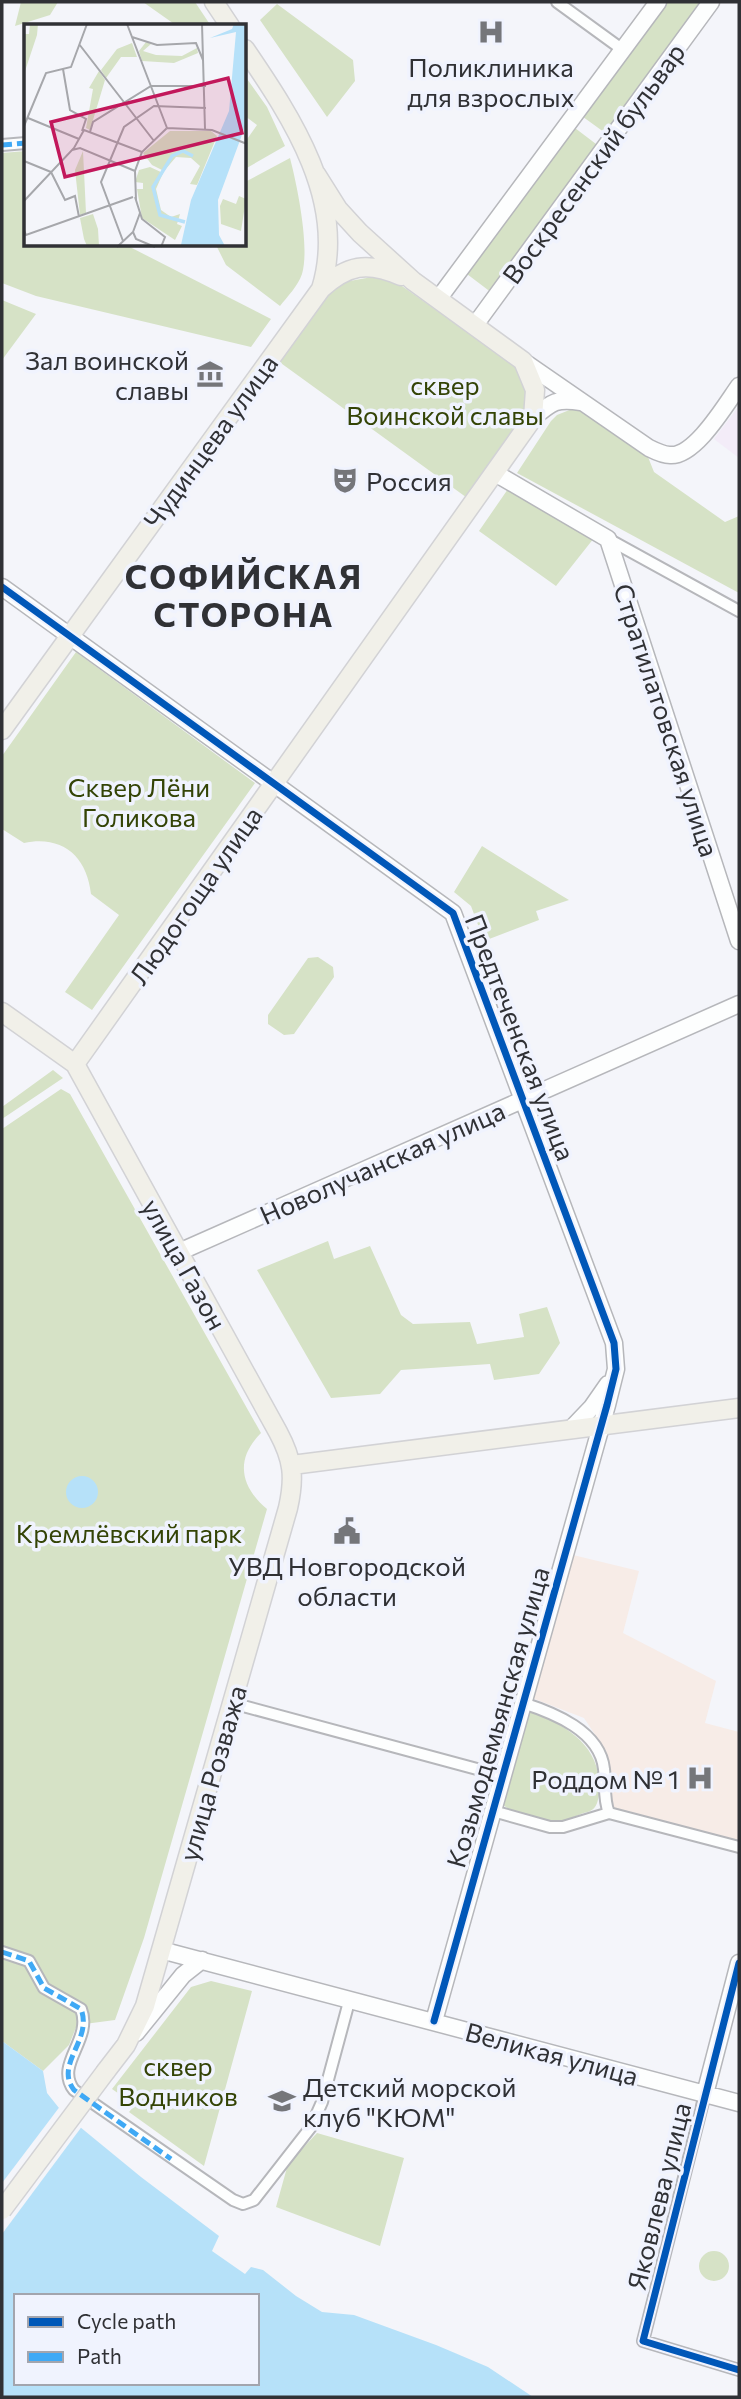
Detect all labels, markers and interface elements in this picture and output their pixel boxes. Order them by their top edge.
hospital icon: Поликлиника для взрослых [476,17,506,47]
inset map [24,24,247,247]
street label: Воскресенский бульвар [495,37,691,289]
place label: Поликлиника для взрослых [407,51,575,112]
place label: Зал воинской славы [25,344,189,405]
street label: Чудинцева улица [137,348,283,534]
museum icon: Зал воинской славы [195,359,225,389]
park label: сквер Воинской славы [346,369,544,430]
theatre icon: Россия [330,465,360,495]
place label: Россия [366,465,452,496]
district label: СОФИЙСКАЯ СТОРОНА [125,555,363,634]
street label: Стратилатовская улица [608,580,726,860]
park label: Сквер Лёни Голикова [68,771,210,832]
street label: Людогоща улица [122,800,268,990]
street label: Предтеченская улица [460,909,582,1165]
street label: Новолучанская улица [255,1094,509,1230]
street label: улица Газон [136,1193,234,1335]
public building icon: УВД Новгородской области [332,1516,362,1546]
park label: Кремлёвский парк [16,1517,242,1548]
place label: УВД Новгородской области [228,1550,466,1611]
street label: Козьмодемьянская улица [439,1563,555,1871]
street label: улица Розважа [172,1682,252,1864]
place label: Роддом № 1 [531,1763,679,1794]
hospital icon: Роддом № 1 [685,1763,715,1793]
street label: Великая улица [462,2015,642,2091]
park label: сквер Водников [118,2050,238,2111]
place label: Детский морской клуб "КЮМ" [303,2071,517,2132]
school or university icon: Детский морской клуб "КЮМ" [267,2086,297,2116]
street label: Яковлева улица [620,2099,696,2293]
legend [14,2294,259,2385]
text: Cycle path [77,2308,176,2333]
text: Path [77,2343,122,2368]

